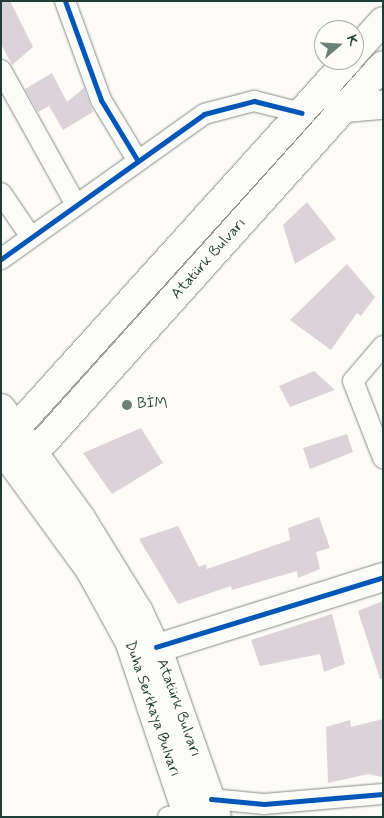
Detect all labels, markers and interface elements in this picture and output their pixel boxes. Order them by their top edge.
north arrow [314,20,364,70]
text: K [342,33,362,48]
street label: Atatürk Bulvarı [169,216,249,302]
place label: BİM [137,396,168,414]
marker: BİM [121,399,133,411]
street label: Duha Sertkaya Bulvarı [120,637,184,781]
street label: Atatürk Bulvarı [152,658,204,758]

